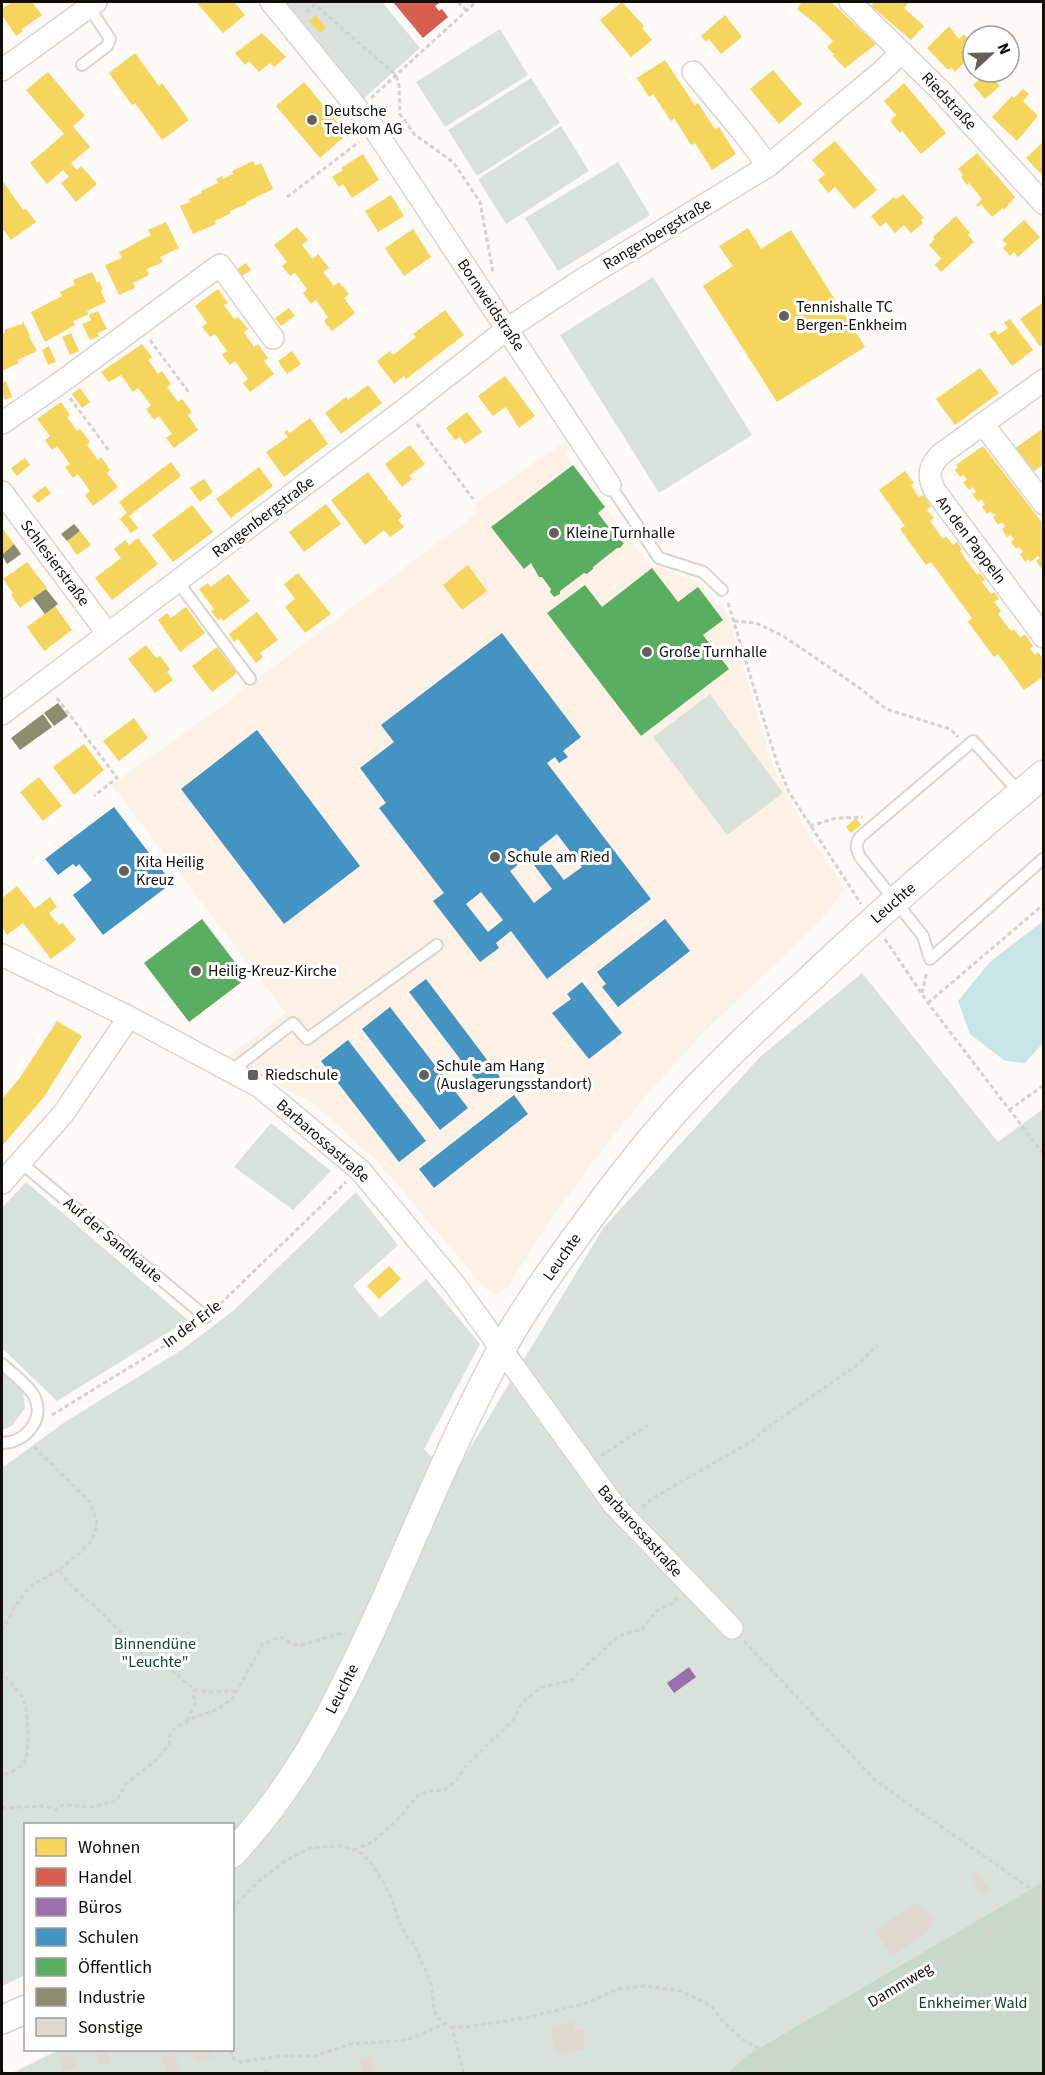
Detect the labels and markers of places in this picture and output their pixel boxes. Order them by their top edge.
place label: Deutsche Telekom AG [324,100,403,140]
marker: Deutsche Telekom AG [305,113,319,127]
place label: Tennishalle TC Bergen-Enkheim [796,296,907,336]
marker: Tennishalle TC Bergen-Enkheim [777,309,791,323]
place label: Kleine Turnhalle [566,522,675,544]
marker: Kleine Turnhalle [547,526,561,540]
place label: Große Turnhalle [659,641,767,663]
marker: Große Turnhalle [640,645,654,659]
place label: Schule am Ried [507,846,610,868]
marker: Schule am Ried [488,850,502,864]
place label: Kita Heilig Kreuz [136,851,204,891]
marker: Kita Heilig Kreuz [117,864,131,878]
place label: Heilig-Kreuz-Kirche [208,960,337,982]
marker: Heilig-Kreuz-Kirche [189,964,203,978]
place label: Schule am Hang (Auslagerungsstandort) [436,1055,592,1095]
place label: Riedschule [265,1064,338,1086]
marker: Riedschule [246,1068,260,1082]
marker: Schule am Hang (Auslagerungsstandort) [417,1068,431,1082]

